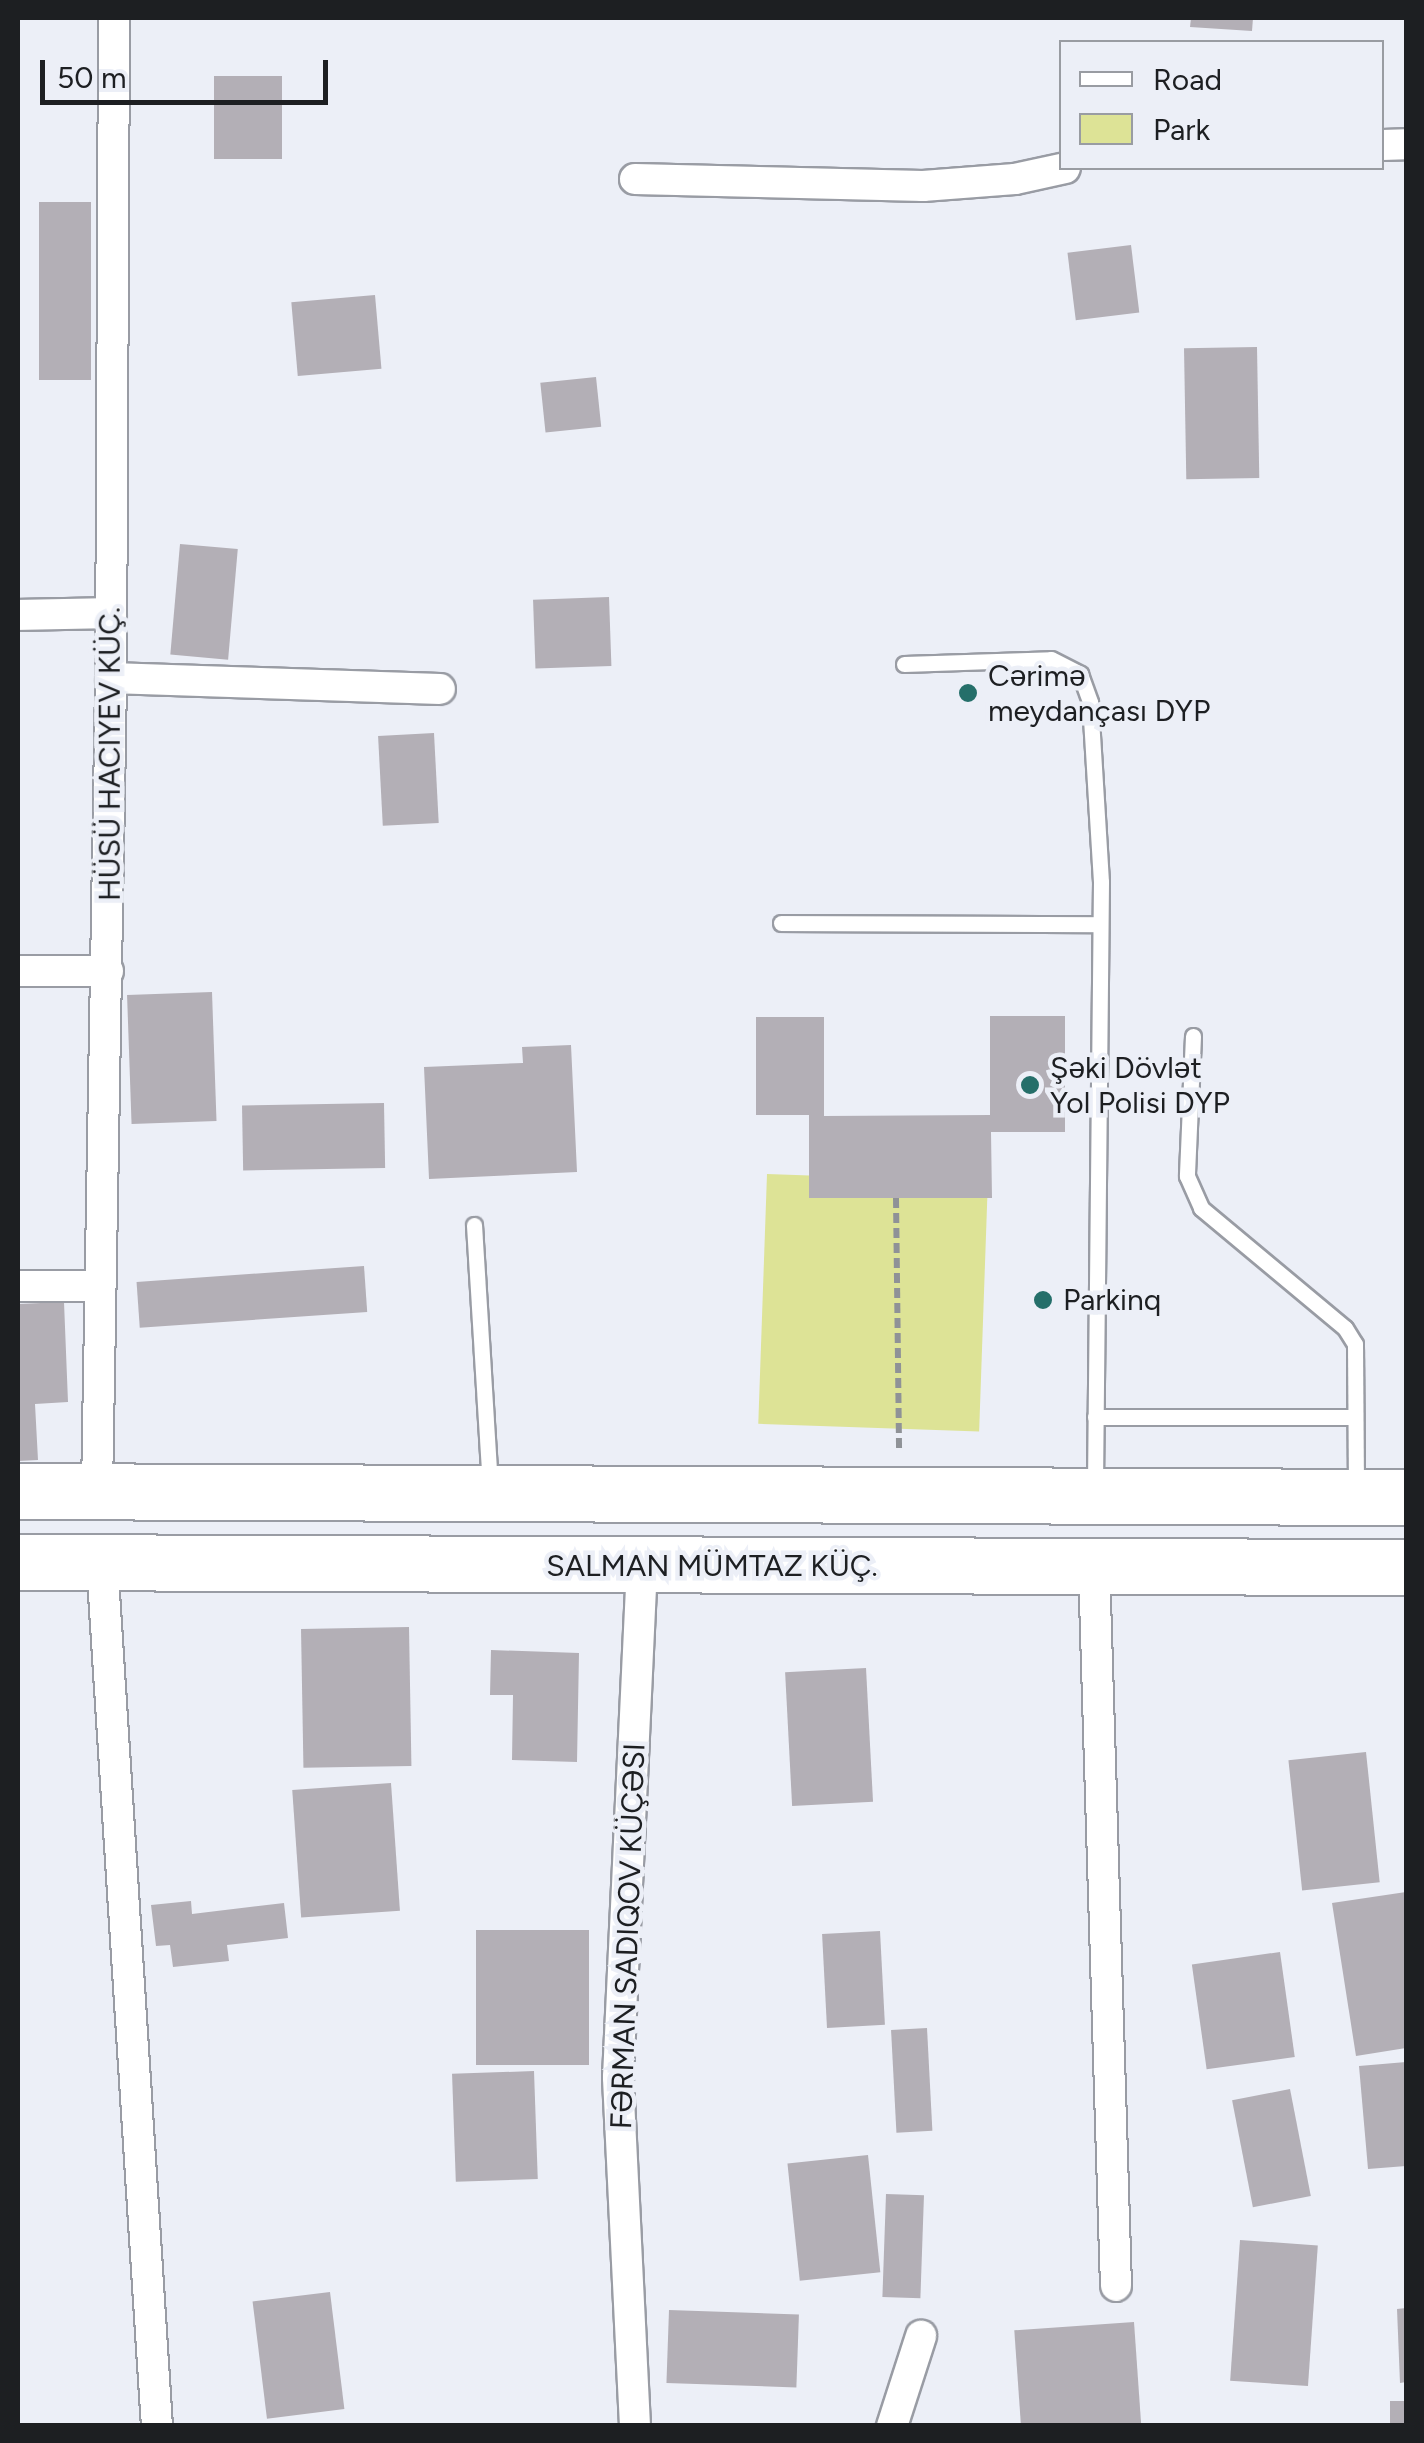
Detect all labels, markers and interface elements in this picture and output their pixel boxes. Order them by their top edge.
scale bar [45,40,332,102]
legend [1059,40,1384,170]
text: 50 m [57,59,126,96]
text: Road [1153,61,1222,98]
text: Park [1153,111,1210,148]
street label: HÜSÜ HACIYEV KÜÇ. [92,607,128,901]
place label: Cərimə meydançası DYP [988,658,1210,728]
marker: Cərimə meydançası DYP [957,682,979,704]
place label: Şəki Dövlət Yol Polisi DYP [1050,1050,1230,1120]
marker: Şəki Dövlət Yol Polisi DYP [1019,1074,1041,1096]
place label: Parkinq [1063,1282,1161,1318]
marker: Parkinq [1032,1289,1054,1311]
street label: SALMAN MÜMTAZ KÜÇ. [546,1548,878,1584]
street label: FƏRMAN SADIQOV KÜÇƏSI [603,1742,653,2130]

